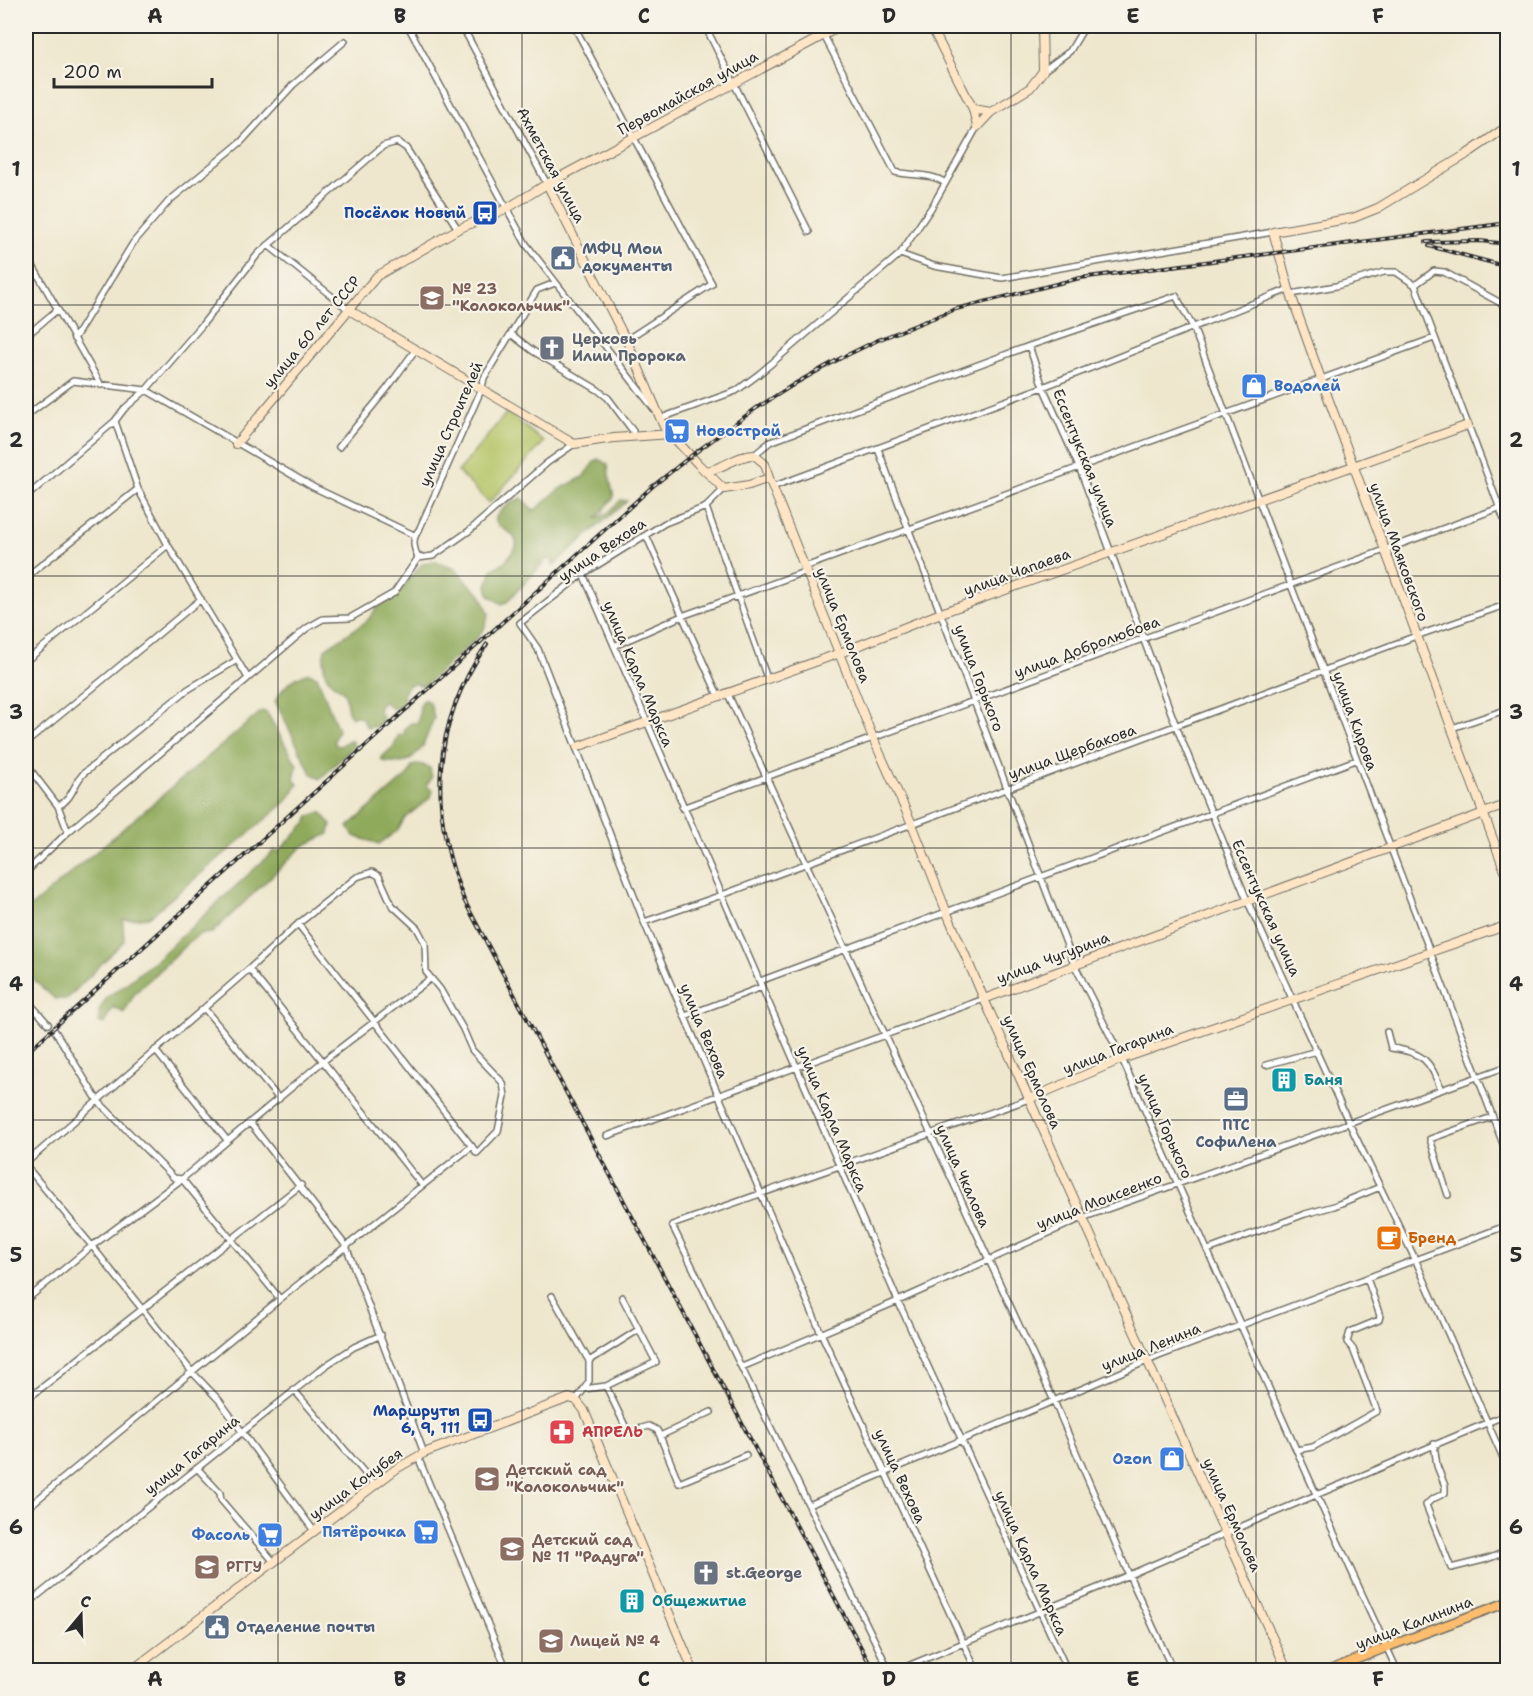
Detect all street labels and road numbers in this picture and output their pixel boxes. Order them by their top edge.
street label: Первомайская улица [614,46,762,140]
street label: Ахметская улица [512,104,590,227]
street label: улица 60 лет СССР [259,271,365,392]
street label: улица Строителей [414,358,488,490]
street label: Ессентукская улица [1048,386,1122,531]
street label: улица Маяковского [1365,480,1433,624]
street label: улица Вехова [554,513,650,587]
street label: улица Чапаева [961,543,1074,601]
street label: улица Ермолова [811,564,876,686]
street label: улица Карла Маркса [598,598,678,751]
street label: улица Добролюбова [1011,611,1163,683]
street label: улица Горького [949,622,1009,734]
street label: улица Кирова [1328,669,1382,774]
street label: улица Щербакова [1005,719,1139,784]
street label: Ессентукская улица [1227,836,1305,980]
street label: улица Чугурина [994,927,1113,989]
street label: улица Вехова [675,980,733,1082]
street label: улица Ермолова [998,1012,1066,1133]
street label: улица Гагарина [1060,1019,1177,1079]
street label: улица Карла Маркса [792,1043,872,1196]
street label: улица Горького [1133,1070,1197,1182]
street label: улица Чкалова [931,1121,995,1231]
street label: улица Моисеенко [1033,1168,1165,1234]
street label: улица Ленина [1098,1318,1204,1376]
street label: улица Гагарина [140,1410,244,1500]
street label: улица Вехова [869,1426,931,1527]
street label: улица Кочубея [305,1443,407,1525]
street label: улица Ермолова [1198,1455,1266,1576]
street label: улица Карла Маркса [990,1487,1072,1639]
street label: улица Калинина [1353,1591,1476,1655]

